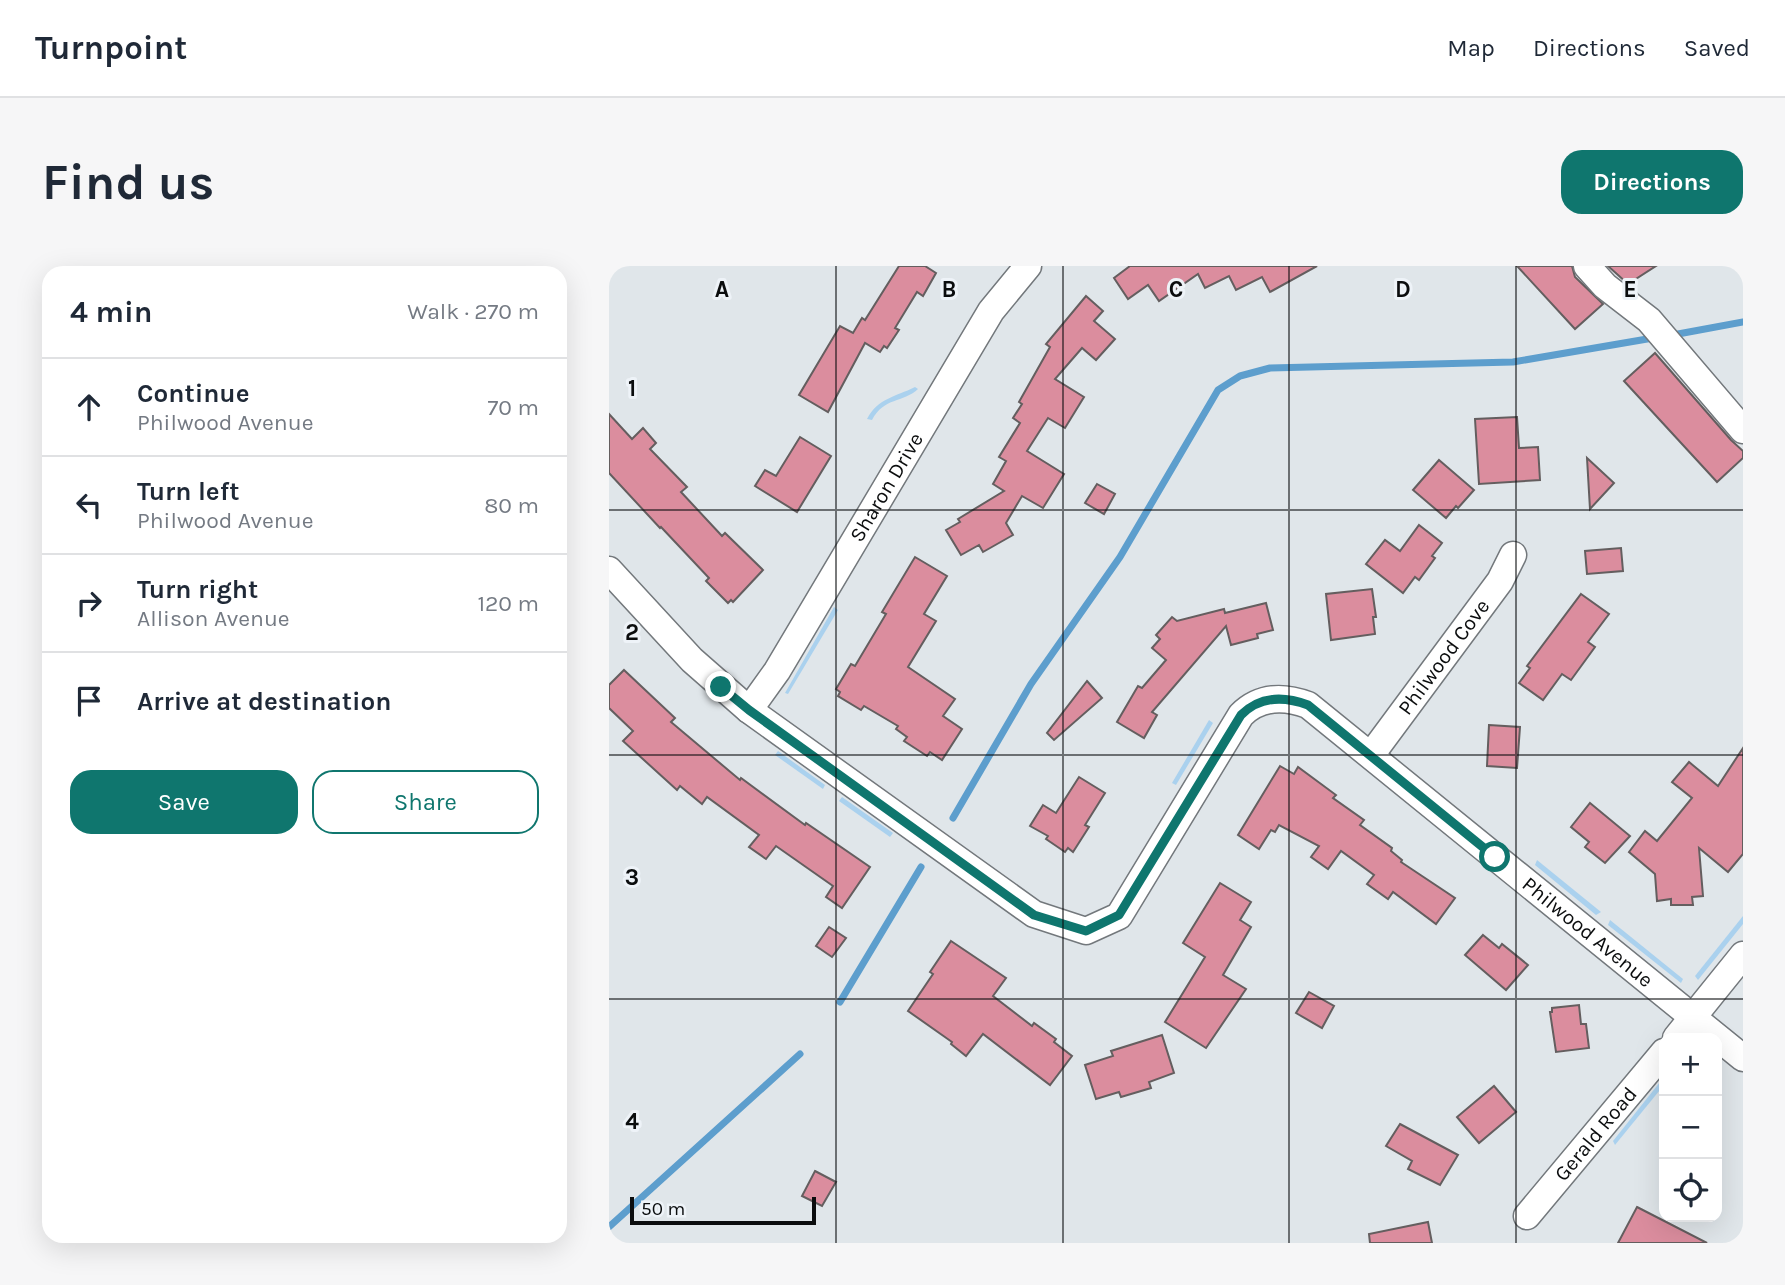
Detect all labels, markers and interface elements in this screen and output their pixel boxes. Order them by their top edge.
text: Turnpoint [35,29,187,67]
text: Map [1447,34,1495,62]
text: Directions [1533,34,1646,62]
text: Saved [1684,34,1750,62]
button: Directions [1561,150,1743,214]
text: Find us [42,154,214,211]
text: A [715,276,729,303]
text: B [942,276,956,303]
text: C [1169,276,1183,303]
text: D [1395,276,1411,303]
text: E [1623,276,1637,303]
text: 4 min [70,294,152,330]
text: Walk · 270 m [407,298,539,325]
text: 1 [628,375,636,402]
text: Continue [137,378,249,409]
icon: ahead [70,388,108,426]
text: 70 m [488,394,539,421]
text: Philwood Avenue [137,409,314,436]
street label: Sharon Drive [845,428,928,546]
text: Turn left [137,476,239,507]
icon: left [70,486,108,524]
text: 80 m [484,492,539,519]
text: Philwood Avenue [137,507,314,534]
text: Turn right [137,574,258,605]
icon: right [70,584,108,622]
text: 120 m [477,590,539,617]
street label: Philwood Cove [1393,594,1494,720]
text: Allison Avenue [137,605,290,632]
text: 2 [625,619,639,646]
route end [705,671,736,702]
icon: arrive [70,682,108,720]
text: Arrive at destination [137,686,391,717]
button: Save [70,770,298,834]
button: Share [312,770,539,834]
route start [1479,841,1510,872]
text: 3 [625,864,639,891]
street label: Philwood Avenue [1518,872,1658,992]
map controls [1659,1033,1722,1222]
button: + [1659,1033,1722,1096]
street label: Gerald Road [1549,1082,1642,1186]
button: − [1659,1096,1722,1159]
text: 4 [625,1108,639,1135]
button: locate [1659,1159,1722,1222]
scale bar [630,1194,815,1226]
text: 50 m [641,1198,685,1220]

